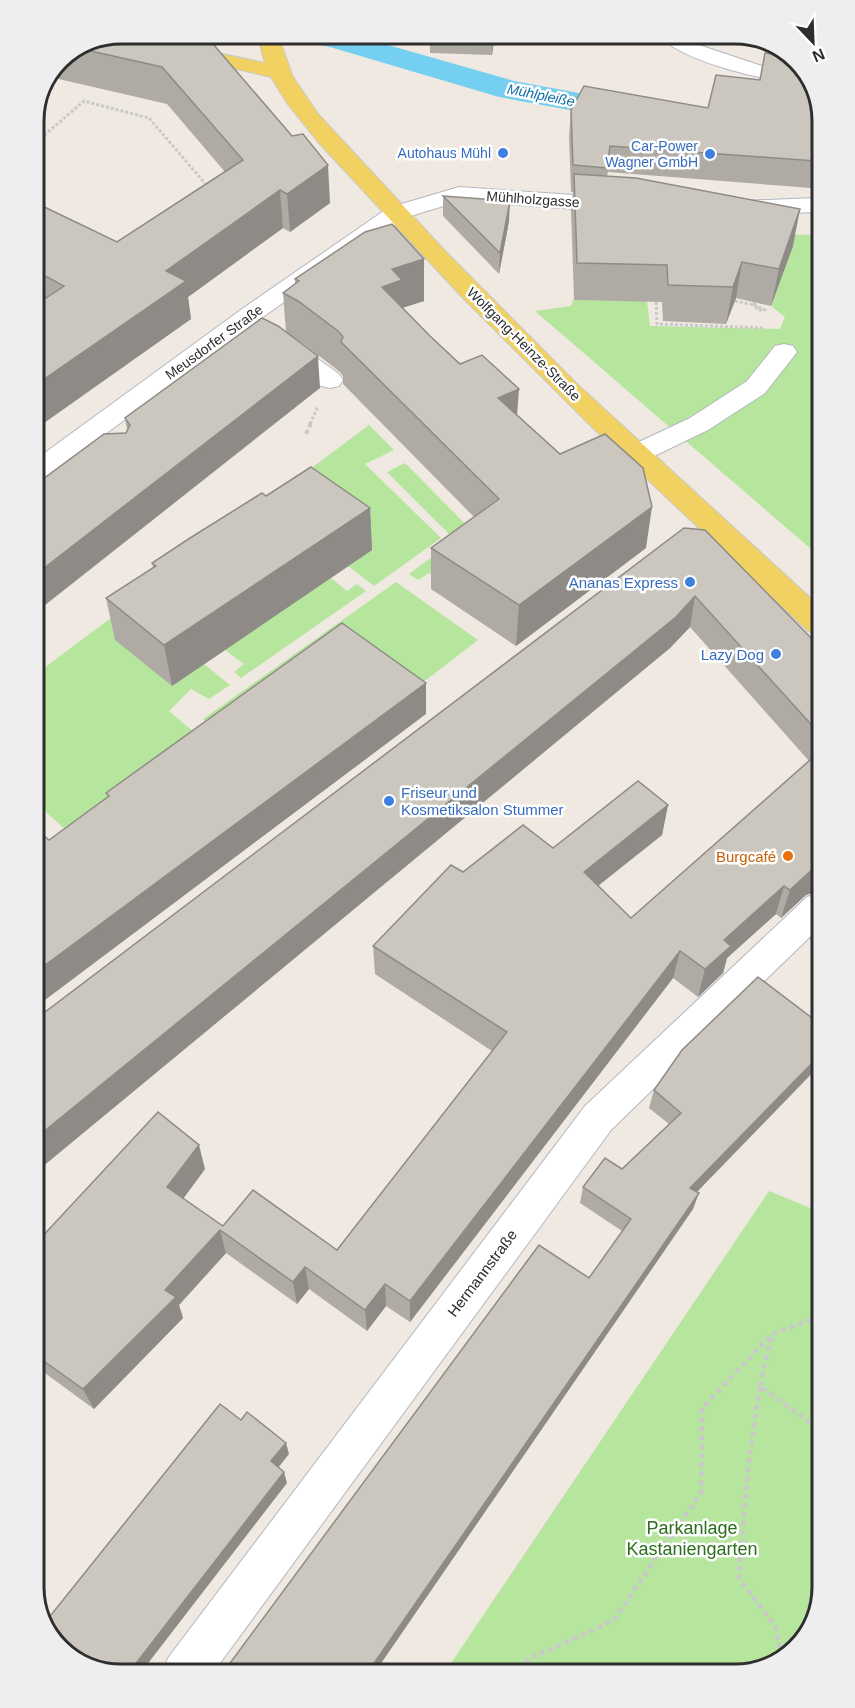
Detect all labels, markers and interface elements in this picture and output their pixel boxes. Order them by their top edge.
north arrow [783,12,843,72]
text: N [810,45,827,65]
water label: Mühlpleiße [506,81,576,109]
place label: Car-Power Wagner GmbH [605,138,698,170]
place label: Autohaus Mühl [398,145,491,161]
marker: Autohaus Mühl [496,146,510,160]
marker: Car-Power Wagner GmbH [703,147,717,161]
street label: Mühlholzgasse [486,188,580,210]
street label: Wolfgang-Heinze-Straße [464,284,584,404]
street label: Meusdorfer Straße [162,301,266,383]
place label: Ananas Express [569,574,678,591]
marker: Ananas Express [683,575,697,589]
place label: Lazy Dog [701,646,764,663]
marker: Lazy Dog [769,647,783,661]
place label: Friseur und Kosmetiksalon Stummer [401,784,564,818]
marker: Friseur und Kosmetiksalon Stummer [382,794,396,808]
place label: Burgcafé [716,848,776,865]
marker: Burgcafé [781,849,795,863]
street label: Hermannstraße [444,1226,520,1320]
park label: Parkanlage Kastaniengarten [626,1518,758,1559]

